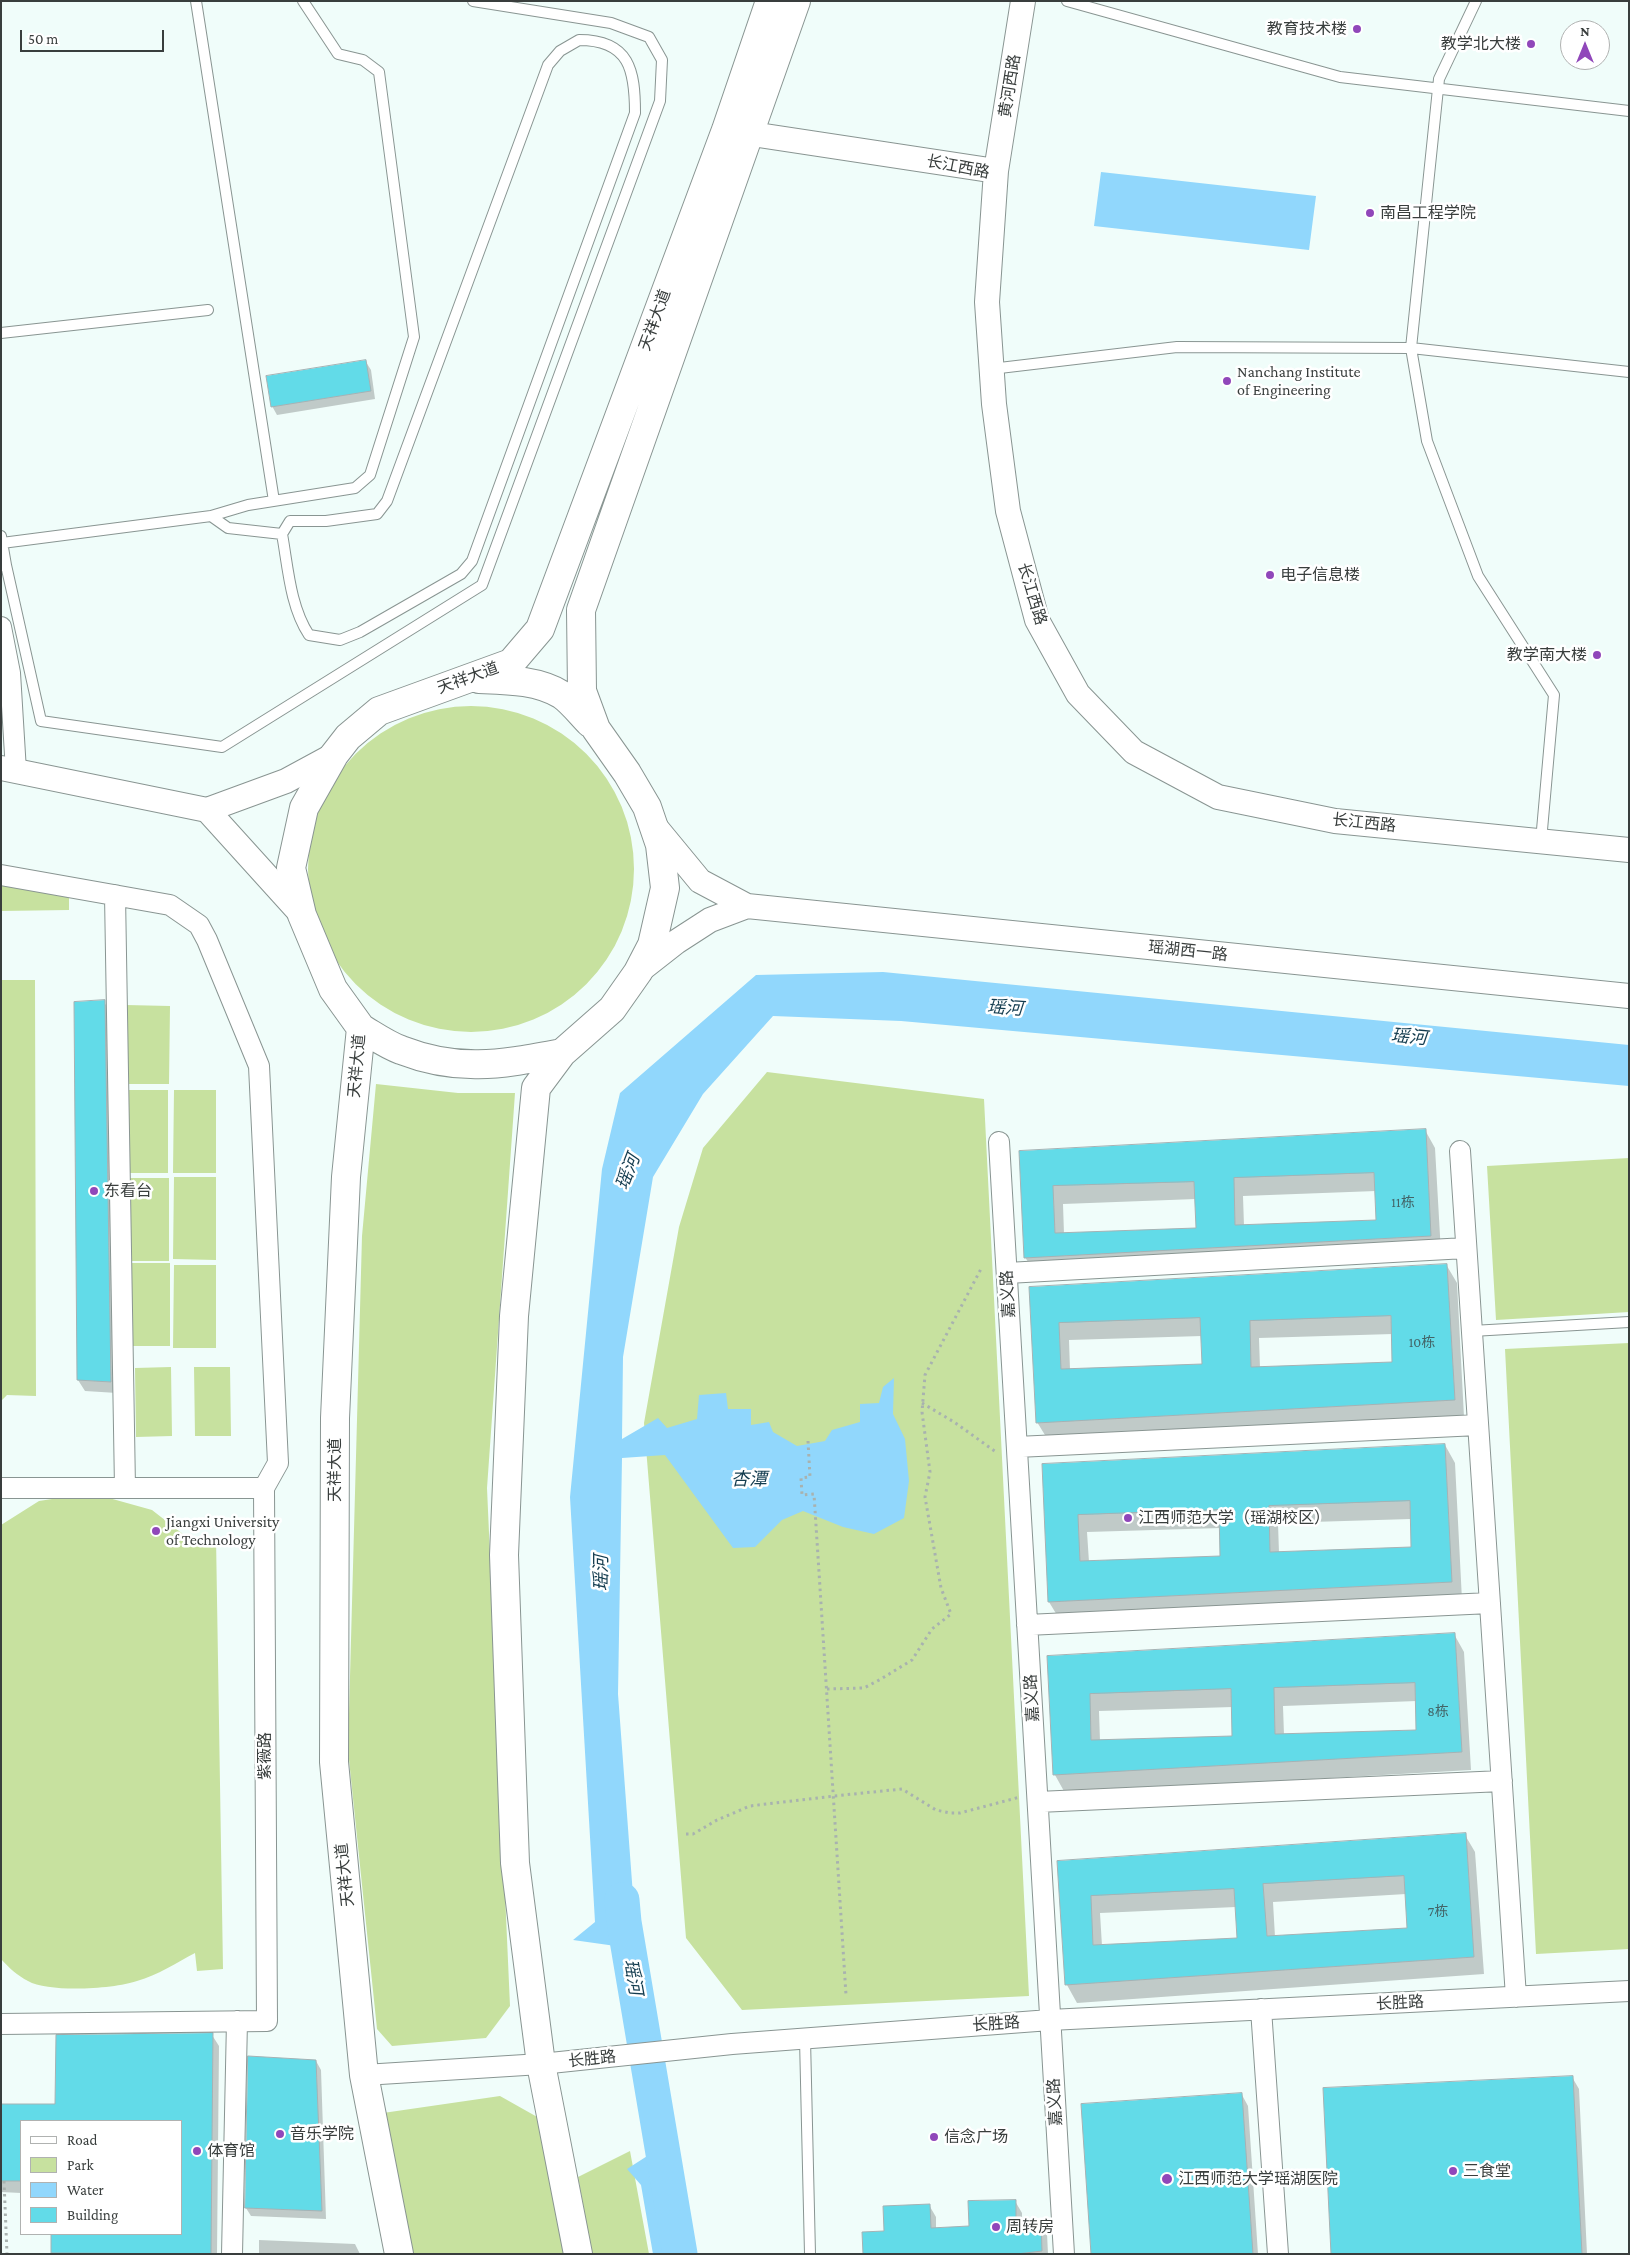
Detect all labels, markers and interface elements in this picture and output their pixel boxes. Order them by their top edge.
place label: 教育技术楼 [1267,19,1347,39]
scale bar [22,20,166,52]
north arrow [1560,20,1610,70]
marker: 教育技术楼 [1351,23,1363,35]
text: N [1580,23,1590,39]
text: 50 m [28,31,58,47]
place label: 教学北大楼 [1441,34,1521,54]
marker: 教学北大楼 [1525,38,1537,50]
street label: 黄河西路 [996,53,1024,119]
street label: 长江西路 [925,151,991,183]
place label: 南昌工程学院 [1380,203,1476,223]
marker: 南昌工程学院 [1364,207,1376,219]
street label: 天祥大道 [635,287,675,353]
place label: Nanchang Institute of Engineering [1237,362,1361,400]
marker: Nanchang Institute of Engineering [1221,375,1233,387]
street label: 长江西路 [1013,561,1051,627]
place label: 电子信息楼 [1280,565,1360,585]
marker: 电子信息楼 [1264,569,1276,581]
place label: 教学南大楼 [1507,645,1587,665]
marker: 教学南大楼 [1591,649,1603,661]
street label: 天祥大道 [435,658,501,698]
street label: 长江西路 [1331,810,1397,836]
street label: 瑶湖西一路 [1147,937,1229,965]
water label: 瑶河 [986,996,1024,1020]
water label: 瑶河 [1390,1025,1428,1049]
street label: 天祥大道 [345,1033,369,1099]
water label: 瑶河 [611,1151,645,1193]
place label: 东看台 [104,1181,152,1201]
marker: 东看台 [88,1185,100,1197]
house number: 11栋 [1391,1195,1415,1211]
street label: 嘉义路 [997,1270,1019,1318]
house number: 10栋 [1409,1335,1435,1351]
street label: 天祥大道 [325,1438,345,1502]
water label: 杏潭 [731,1468,767,1490]
place label: 江西师范大学（瑶湖校区） [1138,1508,1330,1528]
place label: Jiangxi University of Technology [166,1512,279,1550]
marker: 江西师范大学（瑶湖校区） [1122,1512,1134,1524]
marker: Jiangxi University of Technology [150,1525,162,1537]
water label: 瑶河 [590,1555,612,1591]
street label: 嘉义路 [1021,1674,1043,1722]
house number: 8栋 [1427,1704,1449,1720]
street label: 紫薇路 [255,1732,275,1780]
street label: 天祥大道 [332,1842,358,1908]
house number: 7栋 [1428,1904,1448,1920]
water label: 瑶河 [619,1957,647,1997]
street label: 长胜路 [1376,1992,1424,2014]
street label: 长胜路 [971,2013,1021,2035]
street label: 长胜路 [567,2047,617,2071]
street label: 嘉义路 [1044,2078,1066,2126]
legend [20,2120,182,2235]
place label: 音乐学院 [290,2124,354,2144]
place label: 信念广场 [944,2127,1008,2147]
marker: 音乐学院 [274,2128,286,2140]
marker: 信念广场 [928,2131,940,2143]
text: Road [67,2132,97,2148]
place label: 体育馆 [207,2141,255,2161]
marker: 体育馆 [191,2145,203,2157]
text: Park [67,2157,94,2173]
place label: 三食堂 [1463,2161,1511,2181]
marker: 三食堂 [1447,2165,1459,2177]
place label: 江西师范大学瑶湖医院 [1178,2169,1338,2189]
marker: 江西师范大学瑶湖医院 [1160,2172,1174,2186]
text: Water [67,2182,104,2198]
text: Building [67,2207,118,2223]
place label: 周转房 [1006,2217,1054,2237]
marker: 周转房 [990,2221,1002,2233]

